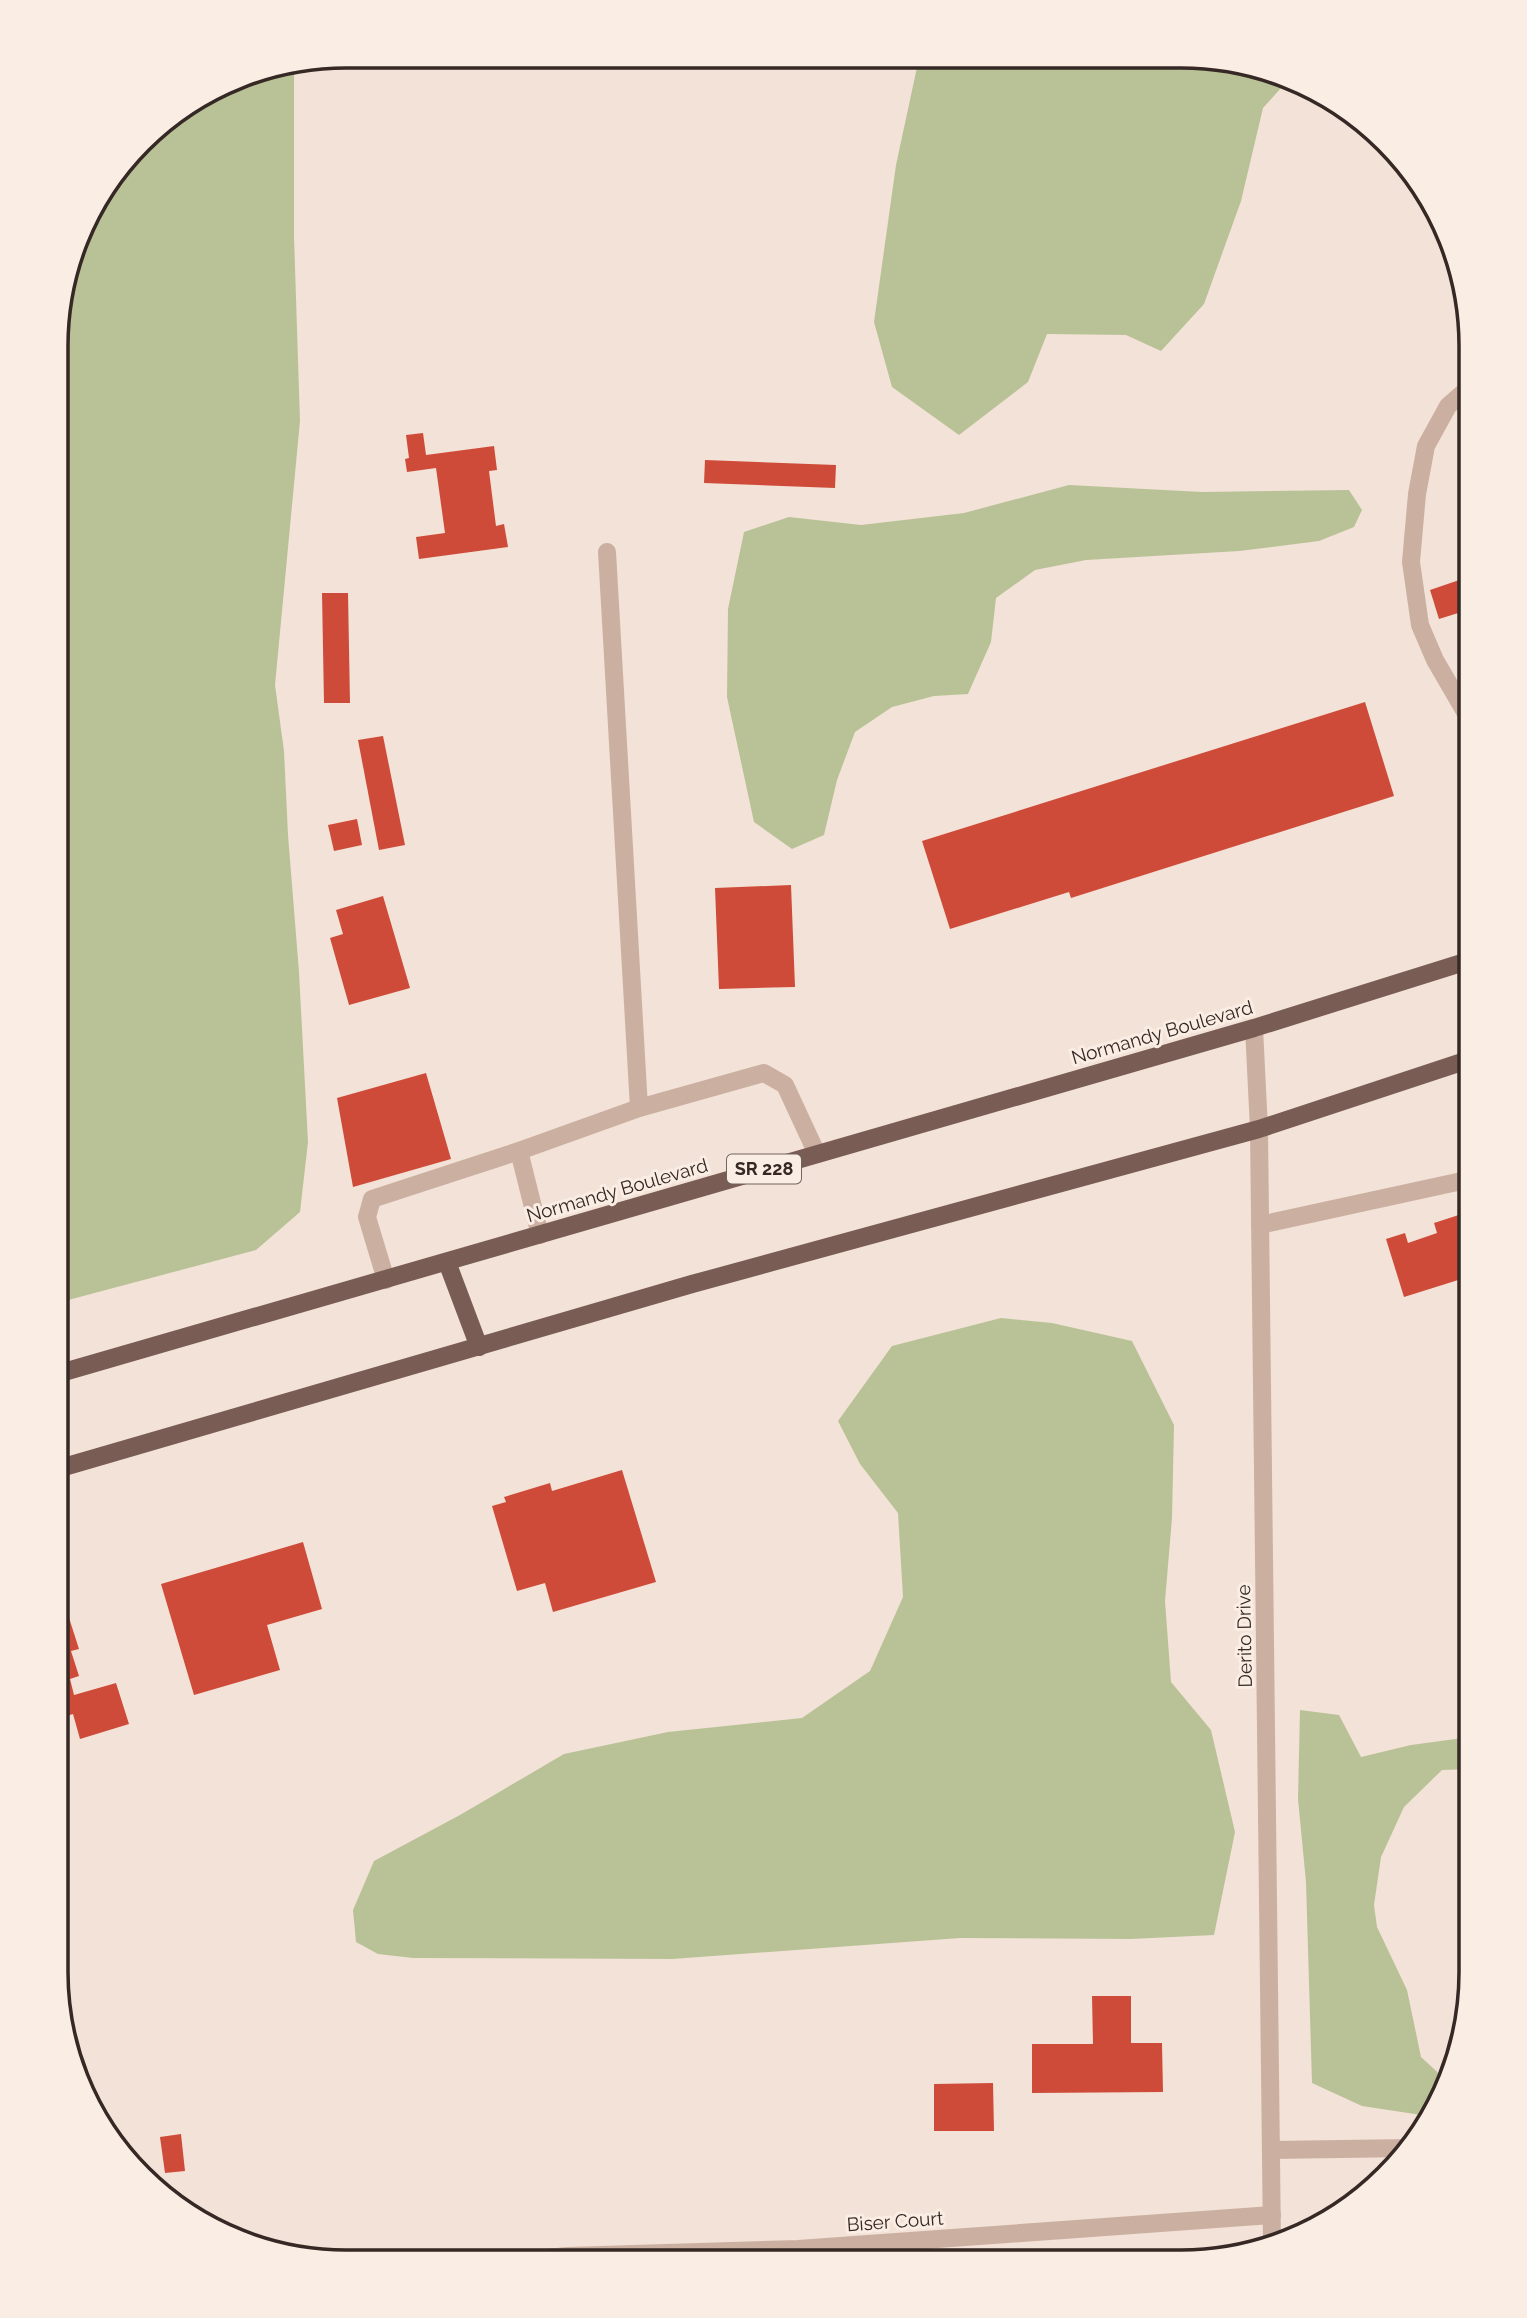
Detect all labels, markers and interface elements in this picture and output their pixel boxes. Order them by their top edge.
street label: Normandy Boulevard [1069,996,1255,1068]
street label: Normandy Boulevard [524,1154,710,1226]
road number: SR 228 [727,1154,801,1184]
street label: Derito Drive [1232,1584,1256,1688]
street label: Biser Court [846,2207,945,2235]

